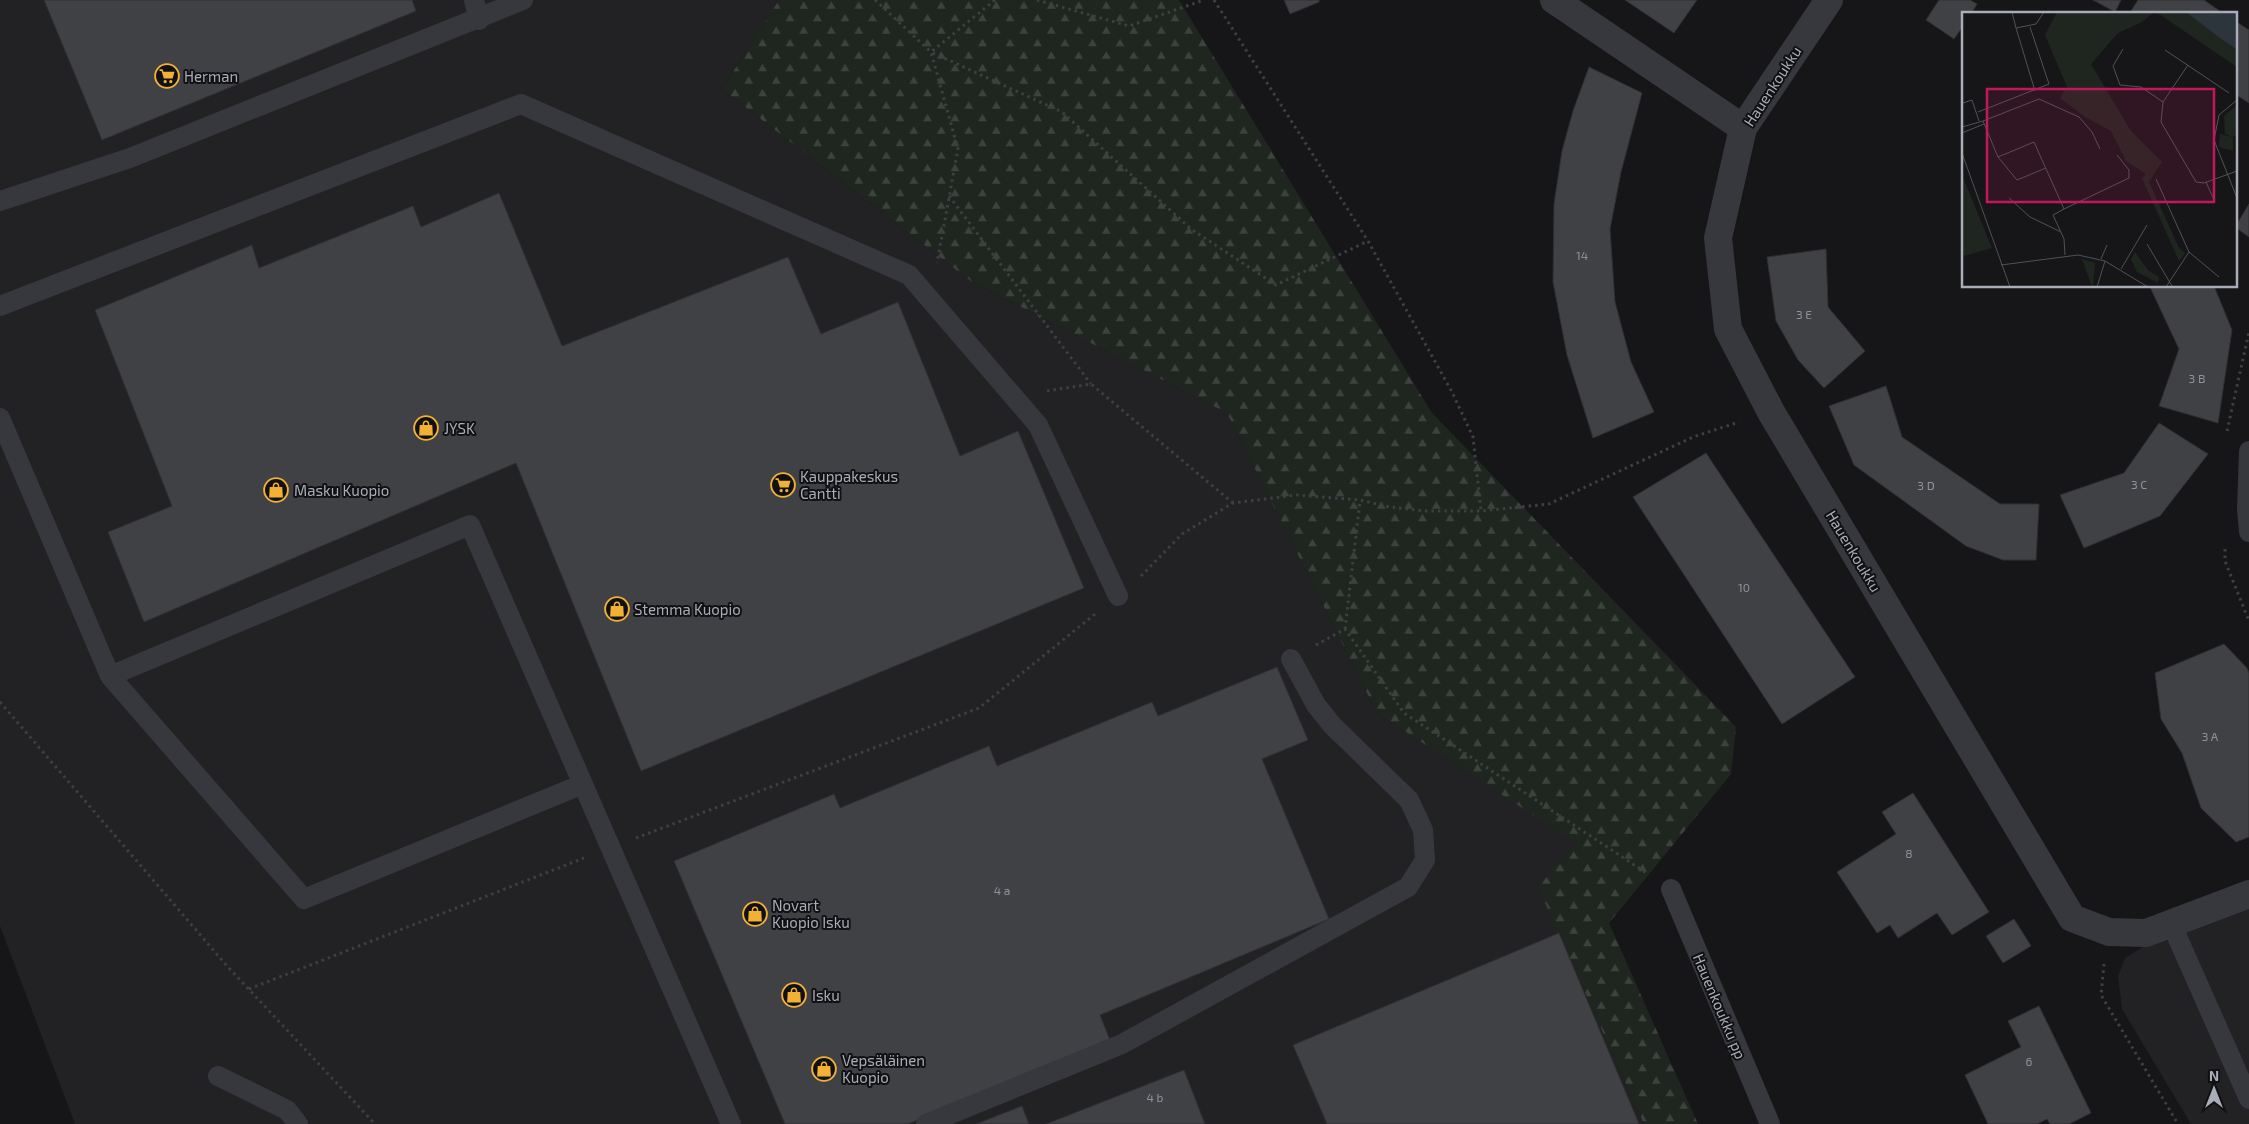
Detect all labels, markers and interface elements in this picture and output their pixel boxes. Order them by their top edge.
inset map [1962,12,2236,288]
street label: Hauenkoukku [1739,43,1805,129]
supermarket icon: Herman [154,63,180,89]
place label: Herman [184,67,238,85]
house number: 14 [1576,248,1588,262]
house number: 3 E [1796,307,1812,321]
house number: 3 B [2189,371,2205,385]
shop icon: JYSK [413,415,439,441]
place label: JYSK [444,419,475,437]
place label: Kauppakeskus Cantti [800,467,898,502]
supermarket icon: Kauppakeskus Cantti [770,472,796,498]
shop icon: Masku Kuopio [263,477,289,503]
house number: 3 C [2131,477,2147,491]
house number: 3 D [1917,478,1935,492]
place label: Masku Kuopio [294,481,389,499]
street label: Hauenkoukku [1823,507,1885,595]
house number: 10 [1738,580,1750,594]
shop icon: Stemma Kuopio [604,596,630,622]
place label: Stemma Kuopio [634,600,741,618]
house number: 3 A [2202,729,2219,743]
house number: 8 [1905,846,1913,860]
house number: 4 a [994,883,1010,897]
place label: Novart Kuopio Isku [772,896,850,931]
shop icon: Novart Kuopio Isku [742,901,768,927]
street label: Hauenkoukku pp [1690,951,1750,1061]
shop icon: Isku [781,982,807,1008]
place label: Isku [812,986,840,1004]
place label: Vepsäläinen Kuopio [842,1051,925,1086]
house number: 6 [2026,1054,2033,1068]
shop icon: Vepsäläinen Kuopio [811,1056,837,1082]
north arrow [2189,1064,2239,1114]
text: N [2209,1067,2219,1084]
house number: 4 b [1147,1090,1164,1104]

